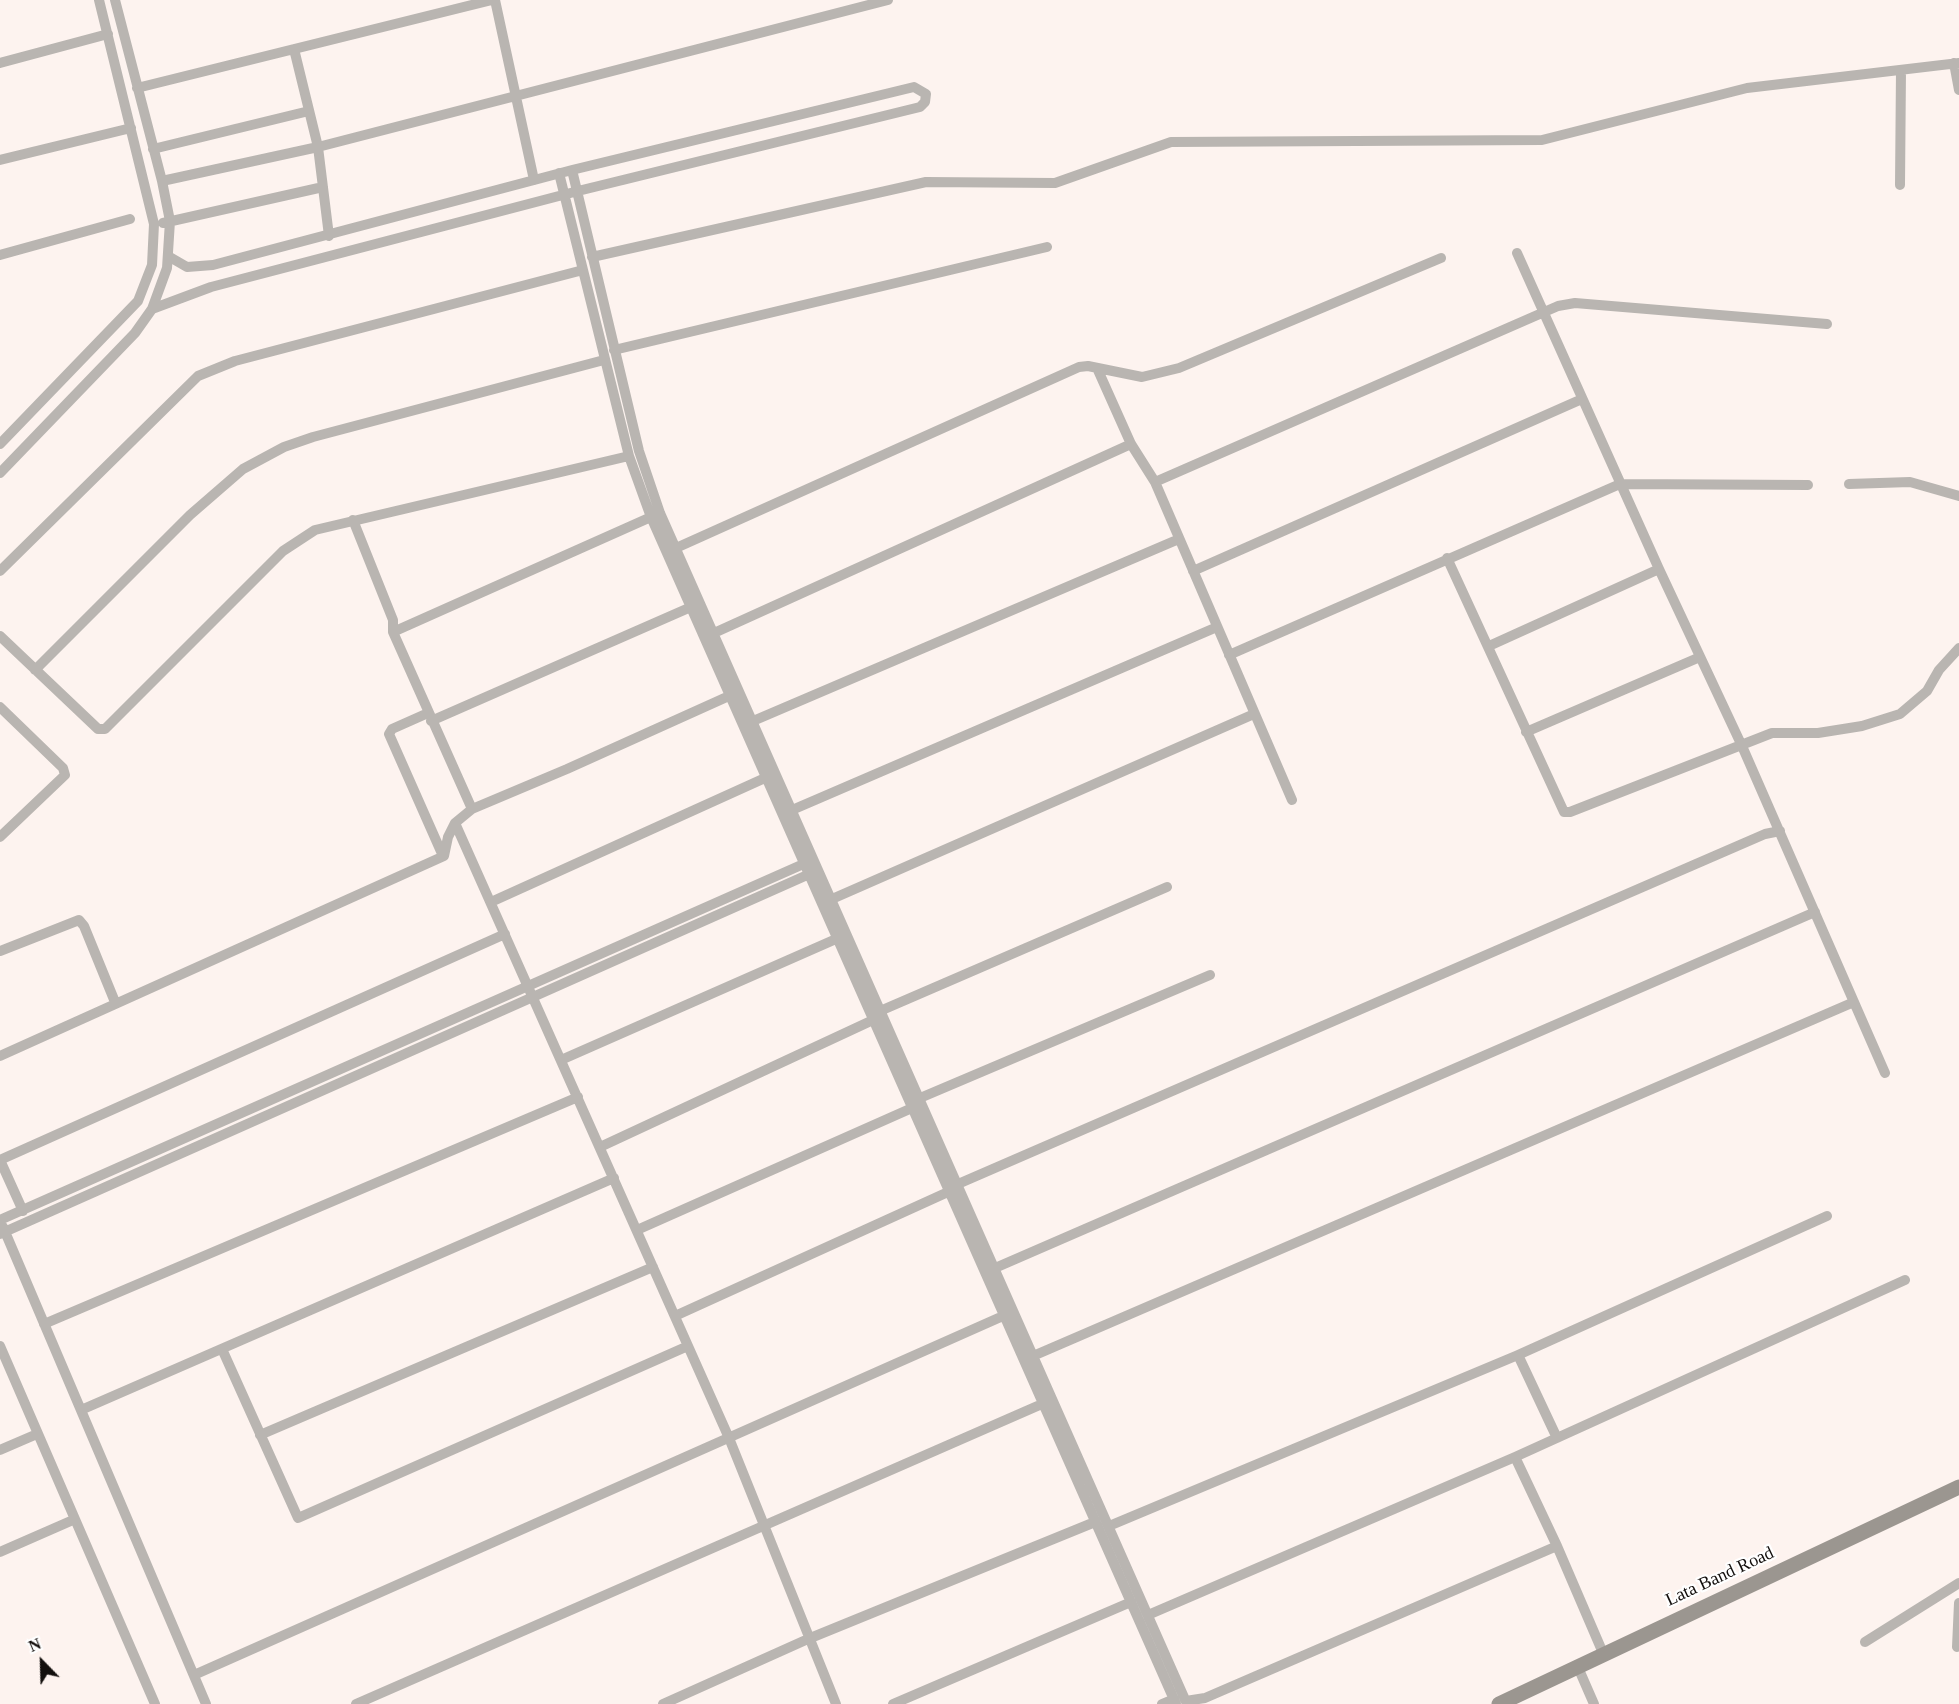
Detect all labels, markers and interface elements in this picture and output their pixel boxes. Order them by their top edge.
street label: Lata Band Road [1662,1542,1778,1612]
north arrow [12,1632,72,1692]
text: N [26,1635,43,1655]

